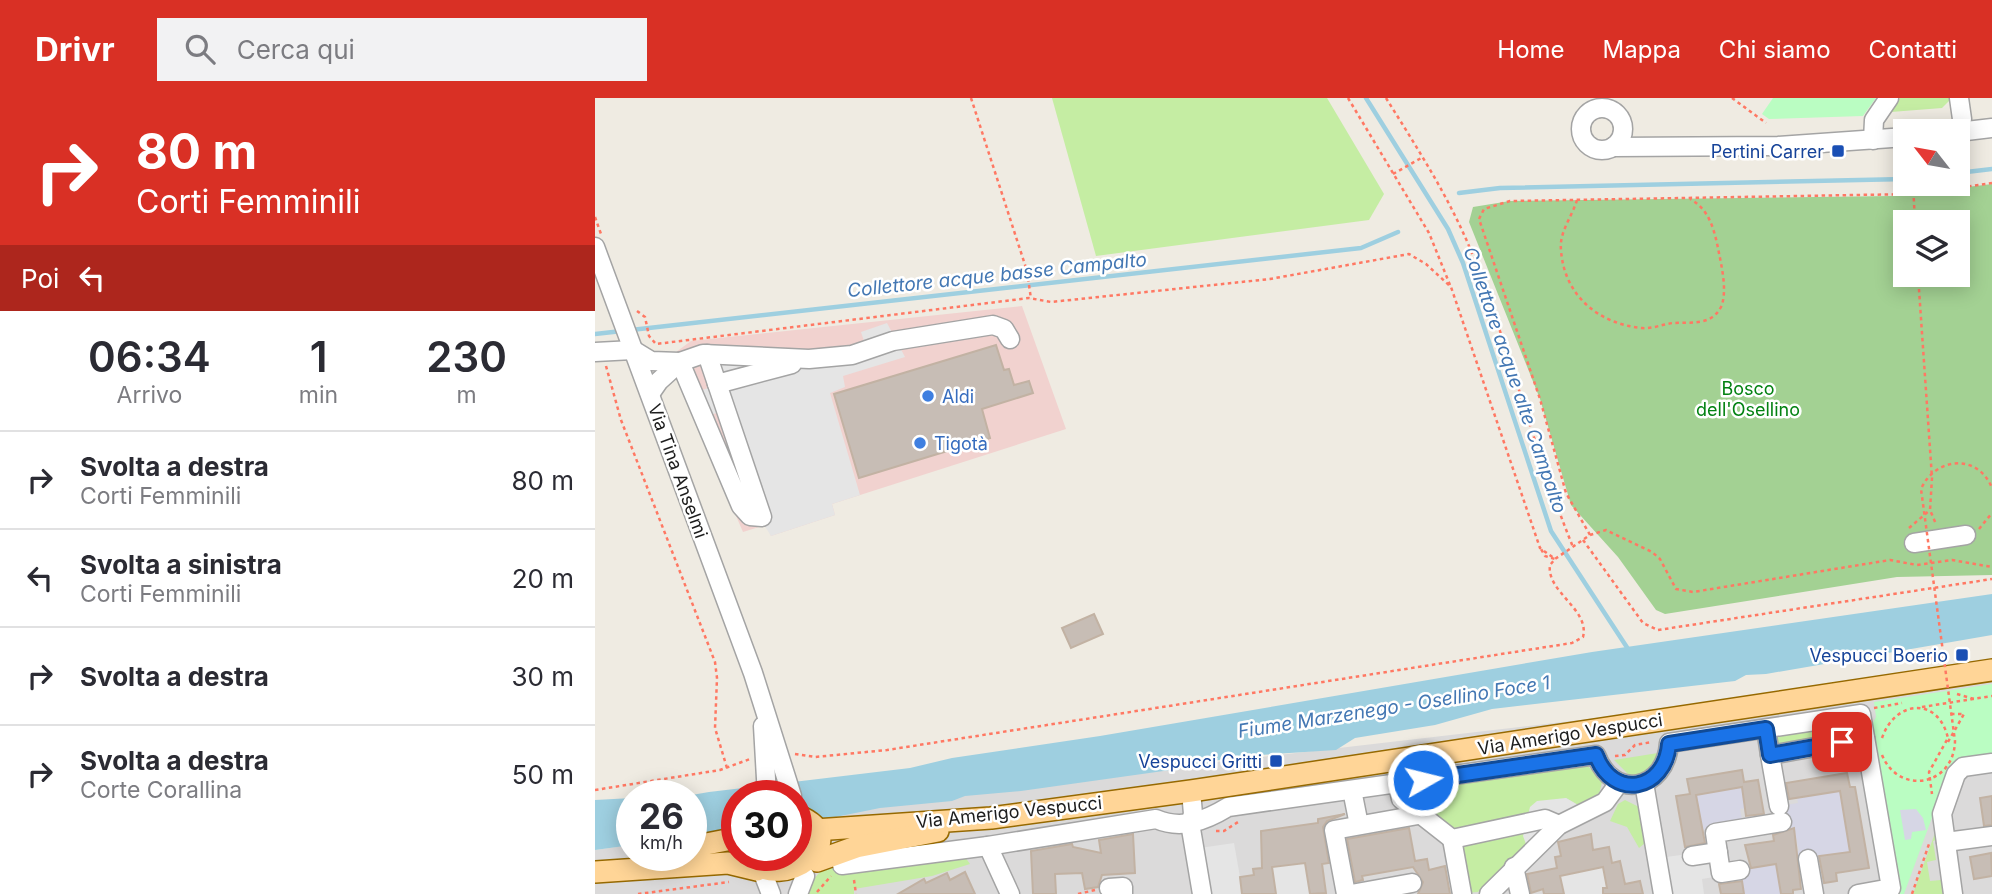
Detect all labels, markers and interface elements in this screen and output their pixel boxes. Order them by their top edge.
search box [157,18,647,81]
text: Drivr [35,29,115,69]
icon: search [181,30,219,68]
text: Cerca qui [237,34,355,65]
text: Home [1497,35,1565,64]
text: Mappa [1603,35,1681,64]
text: Chi siamo [1719,35,1831,64]
text: Contatti [1869,35,1957,64]
north arrow [1893,119,1971,196]
map controls [1893,119,1970,287]
text: 80 m [136,122,257,181]
icon: right [21,126,112,217]
place label: Pertini Carrer [1711,141,1824,162]
marker: Pertini Carrer [1830,143,1846,159]
text: Corti Femminili [136,182,361,221]
button: layers [1893,210,1970,287]
water label: Collettore acque alte Campalto [1459,244,1571,516]
water label: Collettore acque basse Campalto [846,248,1148,302]
icon: left [73,259,111,297]
text: Poi [21,263,59,294]
text: 06:34 [88,331,211,382]
text: 1 [310,331,327,382]
text: 230 [426,331,507,382]
park label: Bosco dell'Osellino [1696,378,1800,420]
text: Arrivo [117,381,182,409]
text: min [299,381,338,409]
text: m [456,381,477,409]
place label: Aldi [942,386,974,407]
marker: Aldi [920,388,936,404]
street label: Via Tina Anselmi [644,401,712,541]
place label: Tigotà [934,433,988,454]
marker: Tigotà [912,435,928,451]
text: Svolta a destra [80,451,269,482]
icon: right [21,461,59,499]
text: 80 m [511,465,574,496]
text: Corti Femminili [80,482,241,510]
text: Svolta a sinistra [80,549,282,580]
icon: left [21,559,59,597]
text: 20 m [512,563,574,594]
text: Corti Femminili [80,580,241,608]
place label: Vespucci Boerio [1810,645,1948,666]
marker: Vespucci Boerio [1954,647,1970,663]
icon: right [21,657,59,695]
text: Svolta a destra [80,661,269,692]
text: 30 m [511,661,574,692]
water label: Fiume Marzenego - Osellino Foce 1 [1236,671,1552,743]
street label: Via Amerigo Vespucci [1476,709,1664,759]
pin [1812,712,1872,772]
icon: arrive [1823,723,1861,761]
position arrow [1386,743,1460,817]
text: Svolta a destra [80,745,269,776]
place label: Vespucci Gritti [1138,751,1262,772]
marker: Vespucci Gritti [1268,753,1284,769]
icon: right [21,755,59,793]
text: 50 m [512,759,574,790]
text: Corte Corallina [80,776,242,804]
speed limit sign: 30 [721,780,812,871]
street label: Via Amerigo Vespucci [915,792,1103,832]
text: 26 [639,795,684,837]
text: km/h [640,832,683,853]

